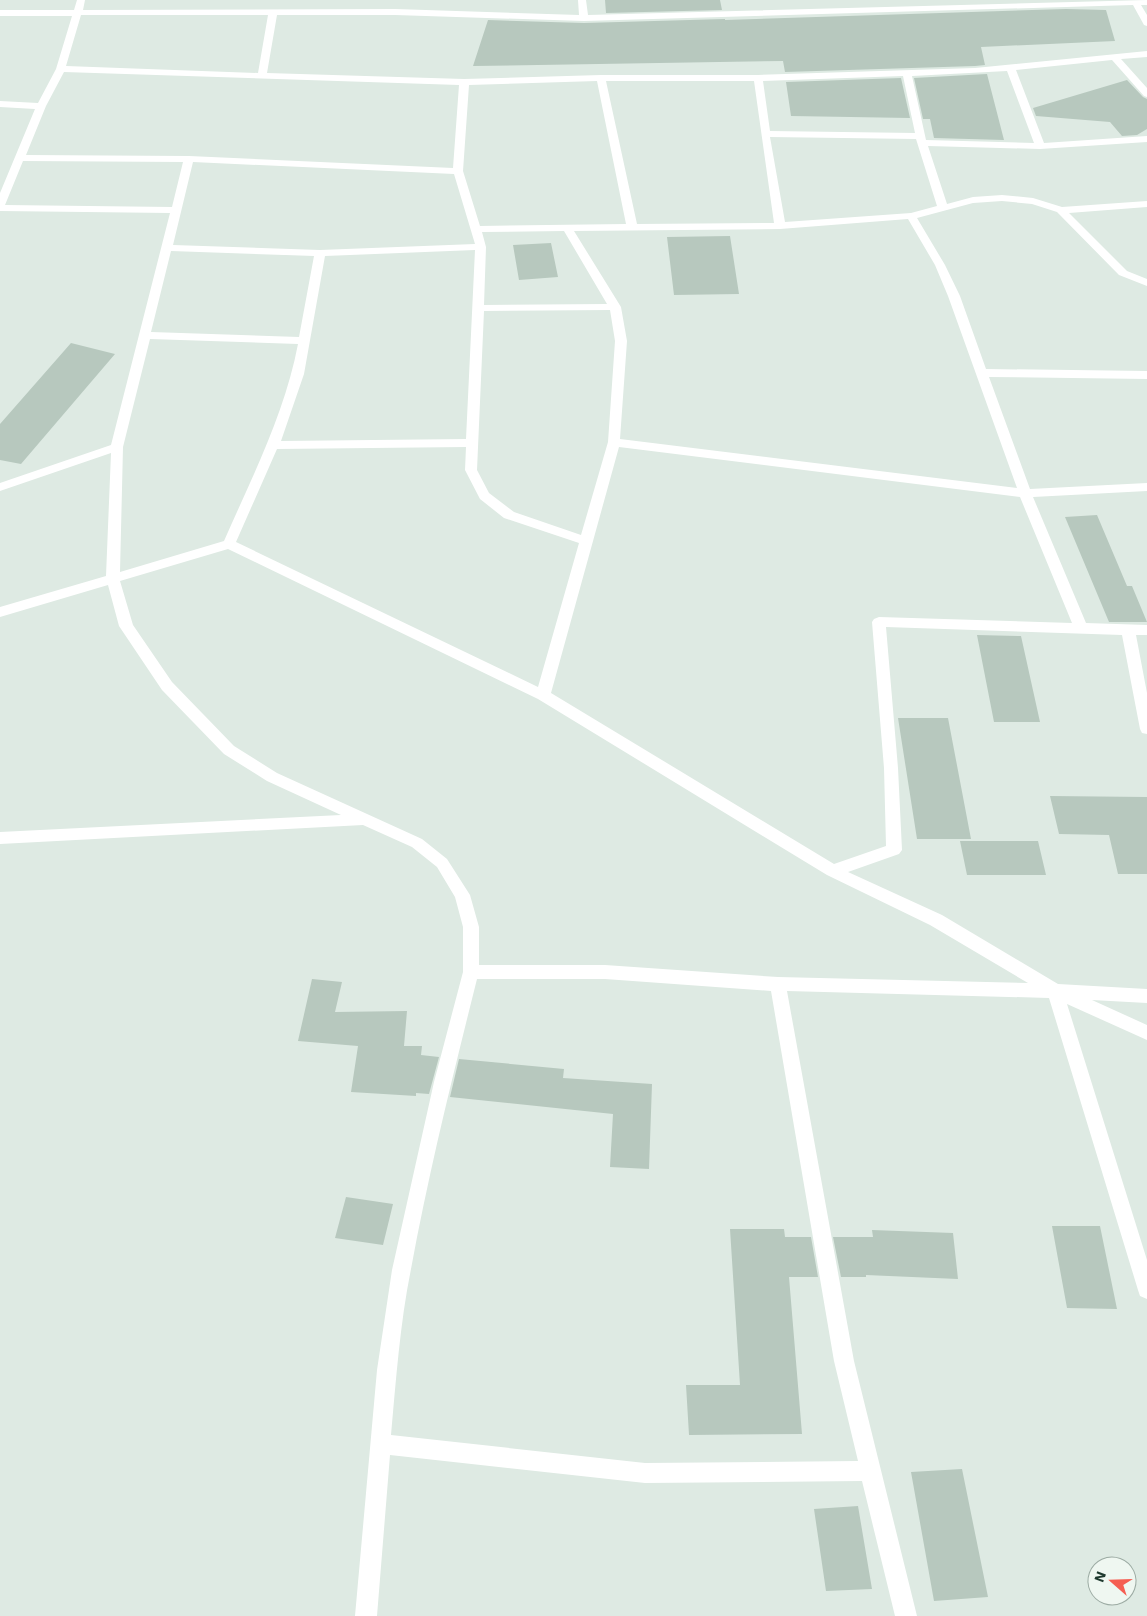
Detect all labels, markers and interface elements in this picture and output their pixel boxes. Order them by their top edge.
north arrow [1087,1556,1137,1606]
text: N [1090,1569,1109,1584]

